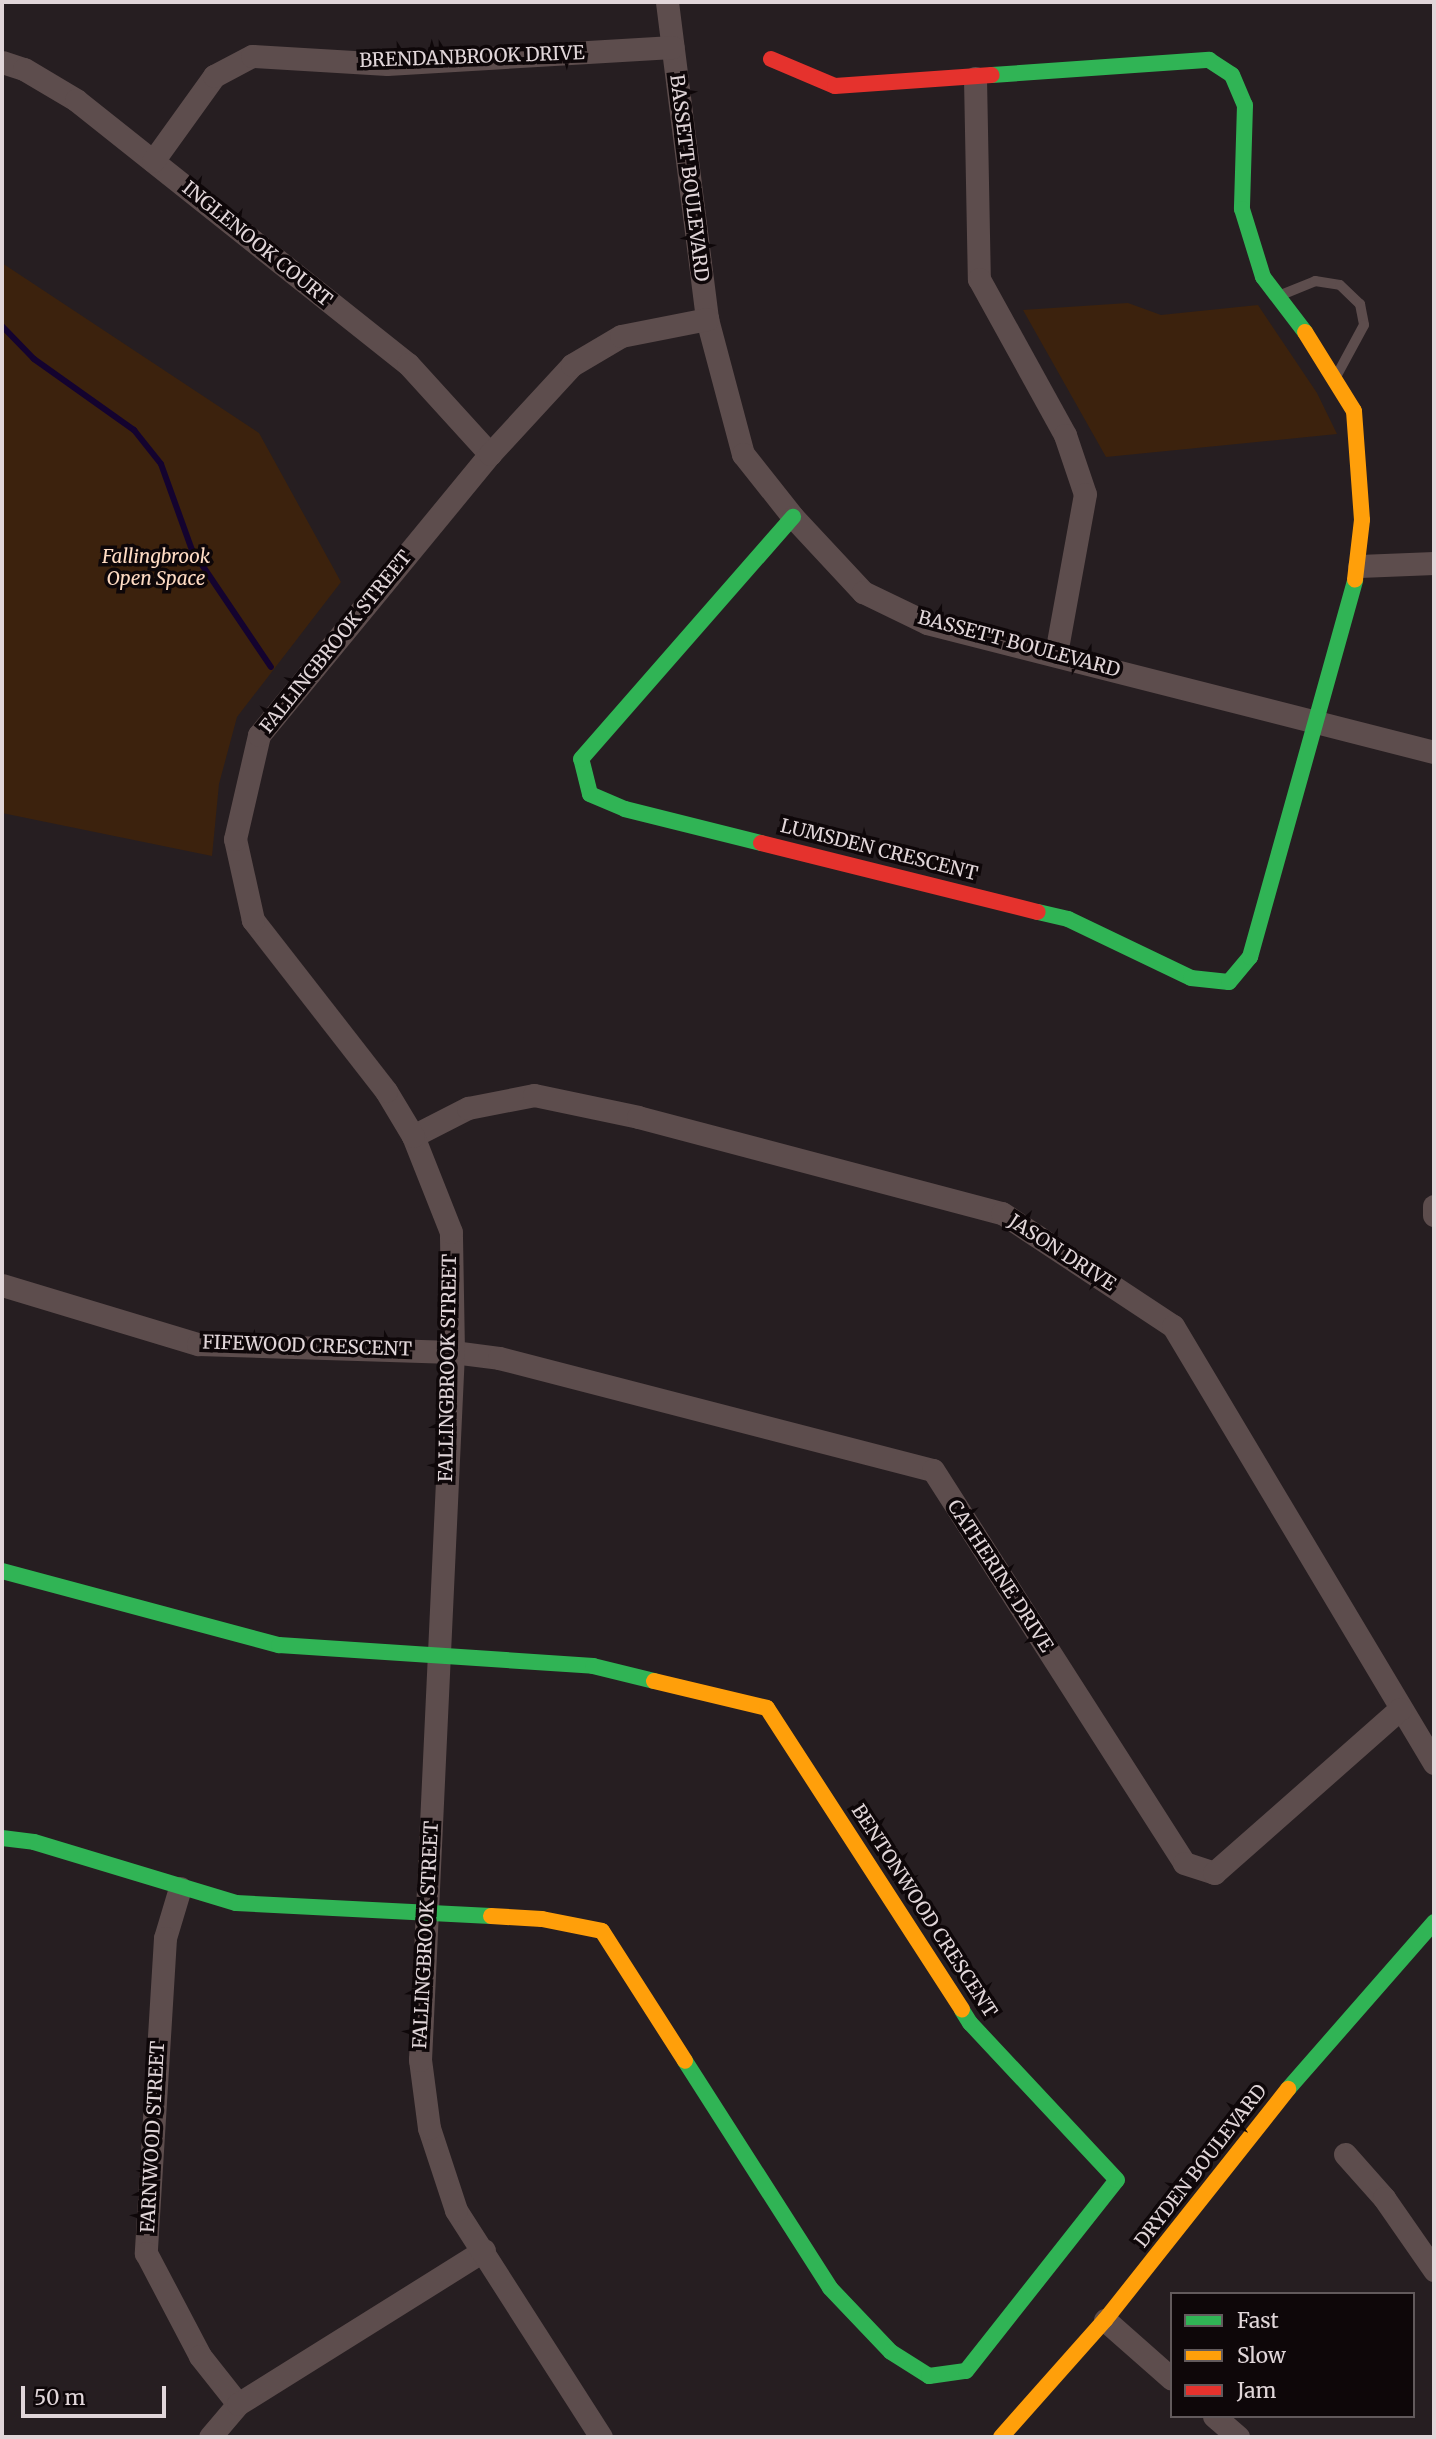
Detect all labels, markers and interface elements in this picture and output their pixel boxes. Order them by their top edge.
street label: BRENDANBROOK DRIVE [359,42,585,72]
street label: BASSETT BOULEVARD [665,73,713,283]
street label: INGLENOOK COURT [178,177,336,311]
park label: Fallingbrook Open Space [102,546,210,590]
street label: FALLINGBROOK STREET [255,546,417,738]
street label: BASSETT BOULEVARD [915,606,1123,682]
street label: LUMSDEN CRESCENT [778,814,980,886]
street label: JASON DRIVE [1004,1210,1120,1296]
street label: FALLINGBROOK STREET [435,1254,461,1482]
street label: FIFEWOOD CRESCENT [202,1331,412,1361]
street label: CATHERINE DRIVE [942,1496,1058,1656]
street label: BENTONWOOD CRESCENT [846,1800,1002,2022]
street label: FALLINGBROOK STREET [409,1820,443,2050]
street label: FARNWOOD STREET [137,2040,169,2234]
street label: DRYDEN BOULEVARD [1130,2080,1272,2252]
legend [1170,2292,1415,2418]
text: Fast [1237,2307,1279,2334]
text: Slow [1237,2342,1286,2369]
scale bar [24,2372,170,2416]
text: Jam [1237,2377,1276,2404]
text: 50 m [34,2384,85,2411]

